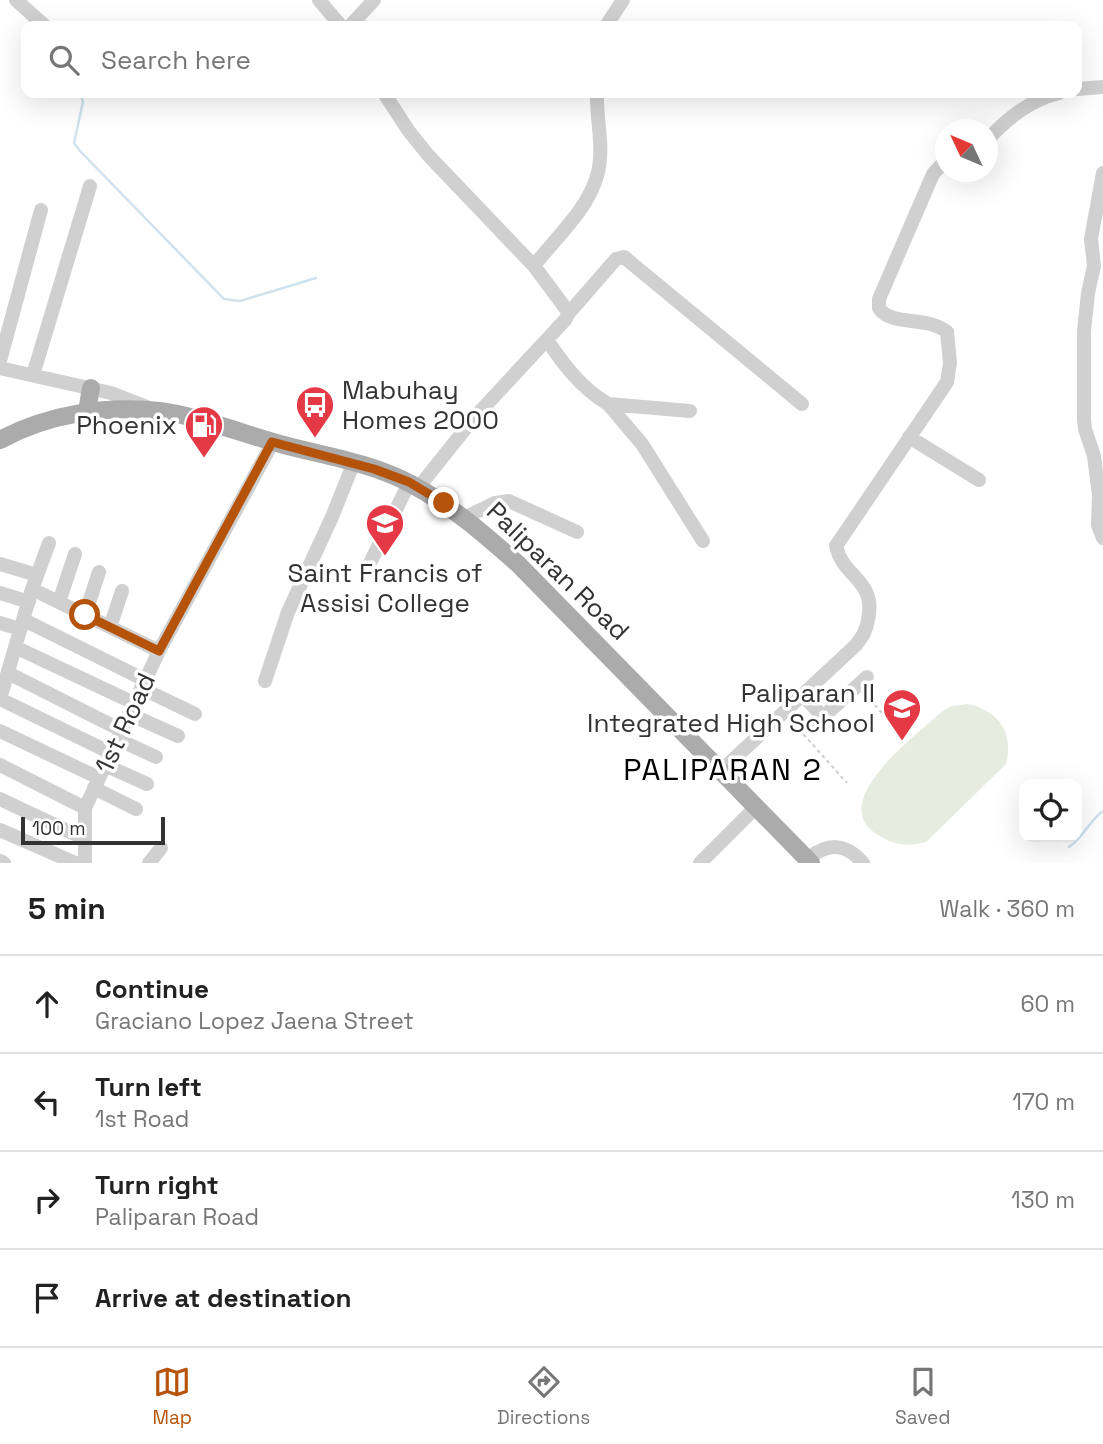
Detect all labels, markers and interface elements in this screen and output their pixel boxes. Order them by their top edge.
search box [21,21,1082,98]
icon: search [45,41,83,79]
text: Search here [101,43,251,77]
north arrow [935,119,998,182]
place label: Mabuhay Homes 2000 [342,373,499,437]
bus stop icon: Mabuhay Homes 2000 [294,384,336,439]
fuel station icon: Phoenix [183,404,225,459]
place label: Phoenix [76,408,177,442]
route end [428,487,459,518]
street label: Paliparan Road [479,494,637,648]
school or university icon: Saint Francis of Assisi College [364,502,406,557]
place label: Saint Francis of Assisi College [287,556,483,620]
route start [69,599,100,630]
street label: 1st Road [87,667,163,779]
place label: Paliparan II Integrated High School [587,676,875,740]
school or university icon: Paliparan II Integrated High School [881,687,923,742]
district label: PALIPARAN 2 [623,750,823,789]
map controls [1019,779,1082,842]
button: locate [1019,779,1082,842]
scale bar [21,814,164,846]
text: 100 m [32,816,86,841]
text: 5 min [28,889,106,928]
text: Walk · 360 m [939,894,1075,924]
text: Continue [95,972,209,1006]
icon: ahead [28,985,66,1023]
text: 60 m [1020,989,1075,1019]
text: Graciano Lopez Jaena Street [95,1006,414,1036]
text: Turn left [95,1070,202,1104]
icon: left [28,1083,66,1121]
text: 170 m [1012,1087,1075,1117]
text: 1st Road [95,1104,189,1134]
text: Turn right [95,1168,219,1202]
icon: right [28,1181,66,1219]
text: 130 m [1011,1185,1075,1215]
text: Paliparan Road [95,1202,259,1232]
icon: arrive [28,1279,66,1317]
text: Arrive at destination [95,1281,352,1315]
tab: Map [152,1363,192,1430]
tab: Directions [497,1363,590,1430]
tab: Saved [895,1363,951,1430]

